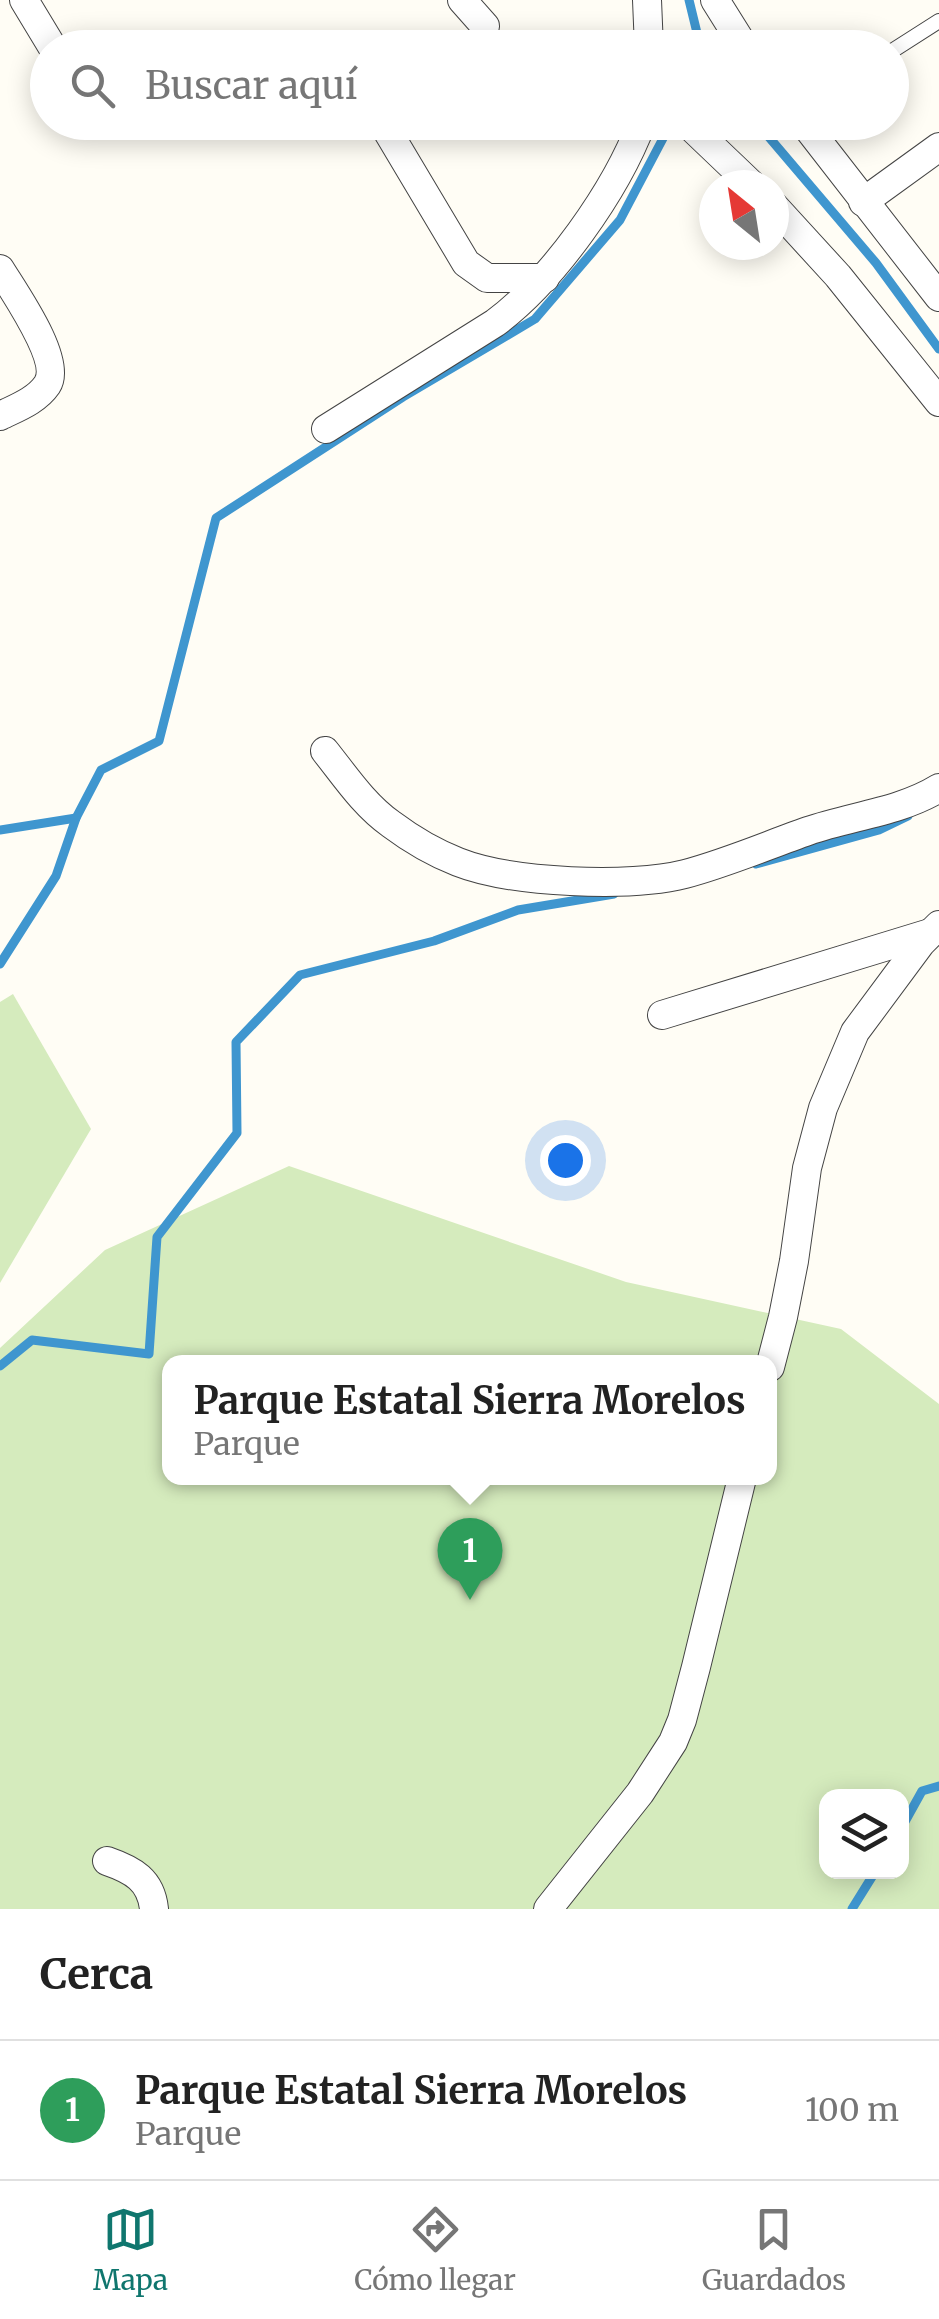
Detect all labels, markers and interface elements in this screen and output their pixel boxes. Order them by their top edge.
search box [30,30,909,140]
icon: search [65,58,120,113]
text: Buscar aquí [145,62,357,109]
north arrow [699,170,789,260]
your location [540,1135,591,1186]
popup [162,1355,777,1485]
text: Parque Estatal Sierra Morelos [193,1377,746,1424]
text: Parque [193,1424,300,1464]
pin: 1 [438,1518,502,1600]
map controls [819,1789,909,1879]
button: layers [819,1789,909,1879]
text: Cerca [40,1948,153,2000]
text: Parque Estatal Sierra Morelos [135,2067,687,2114]
text: 1 [65,2090,80,2130]
text: 100 m [805,2090,899,2130]
text: Parque [135,2114,241,2154]
tab: Mapa [93,2202,168,2298]
tab: Cómo llegar [354,2202,516,2298]
tab: Guardados [702,2202,846,2298]

